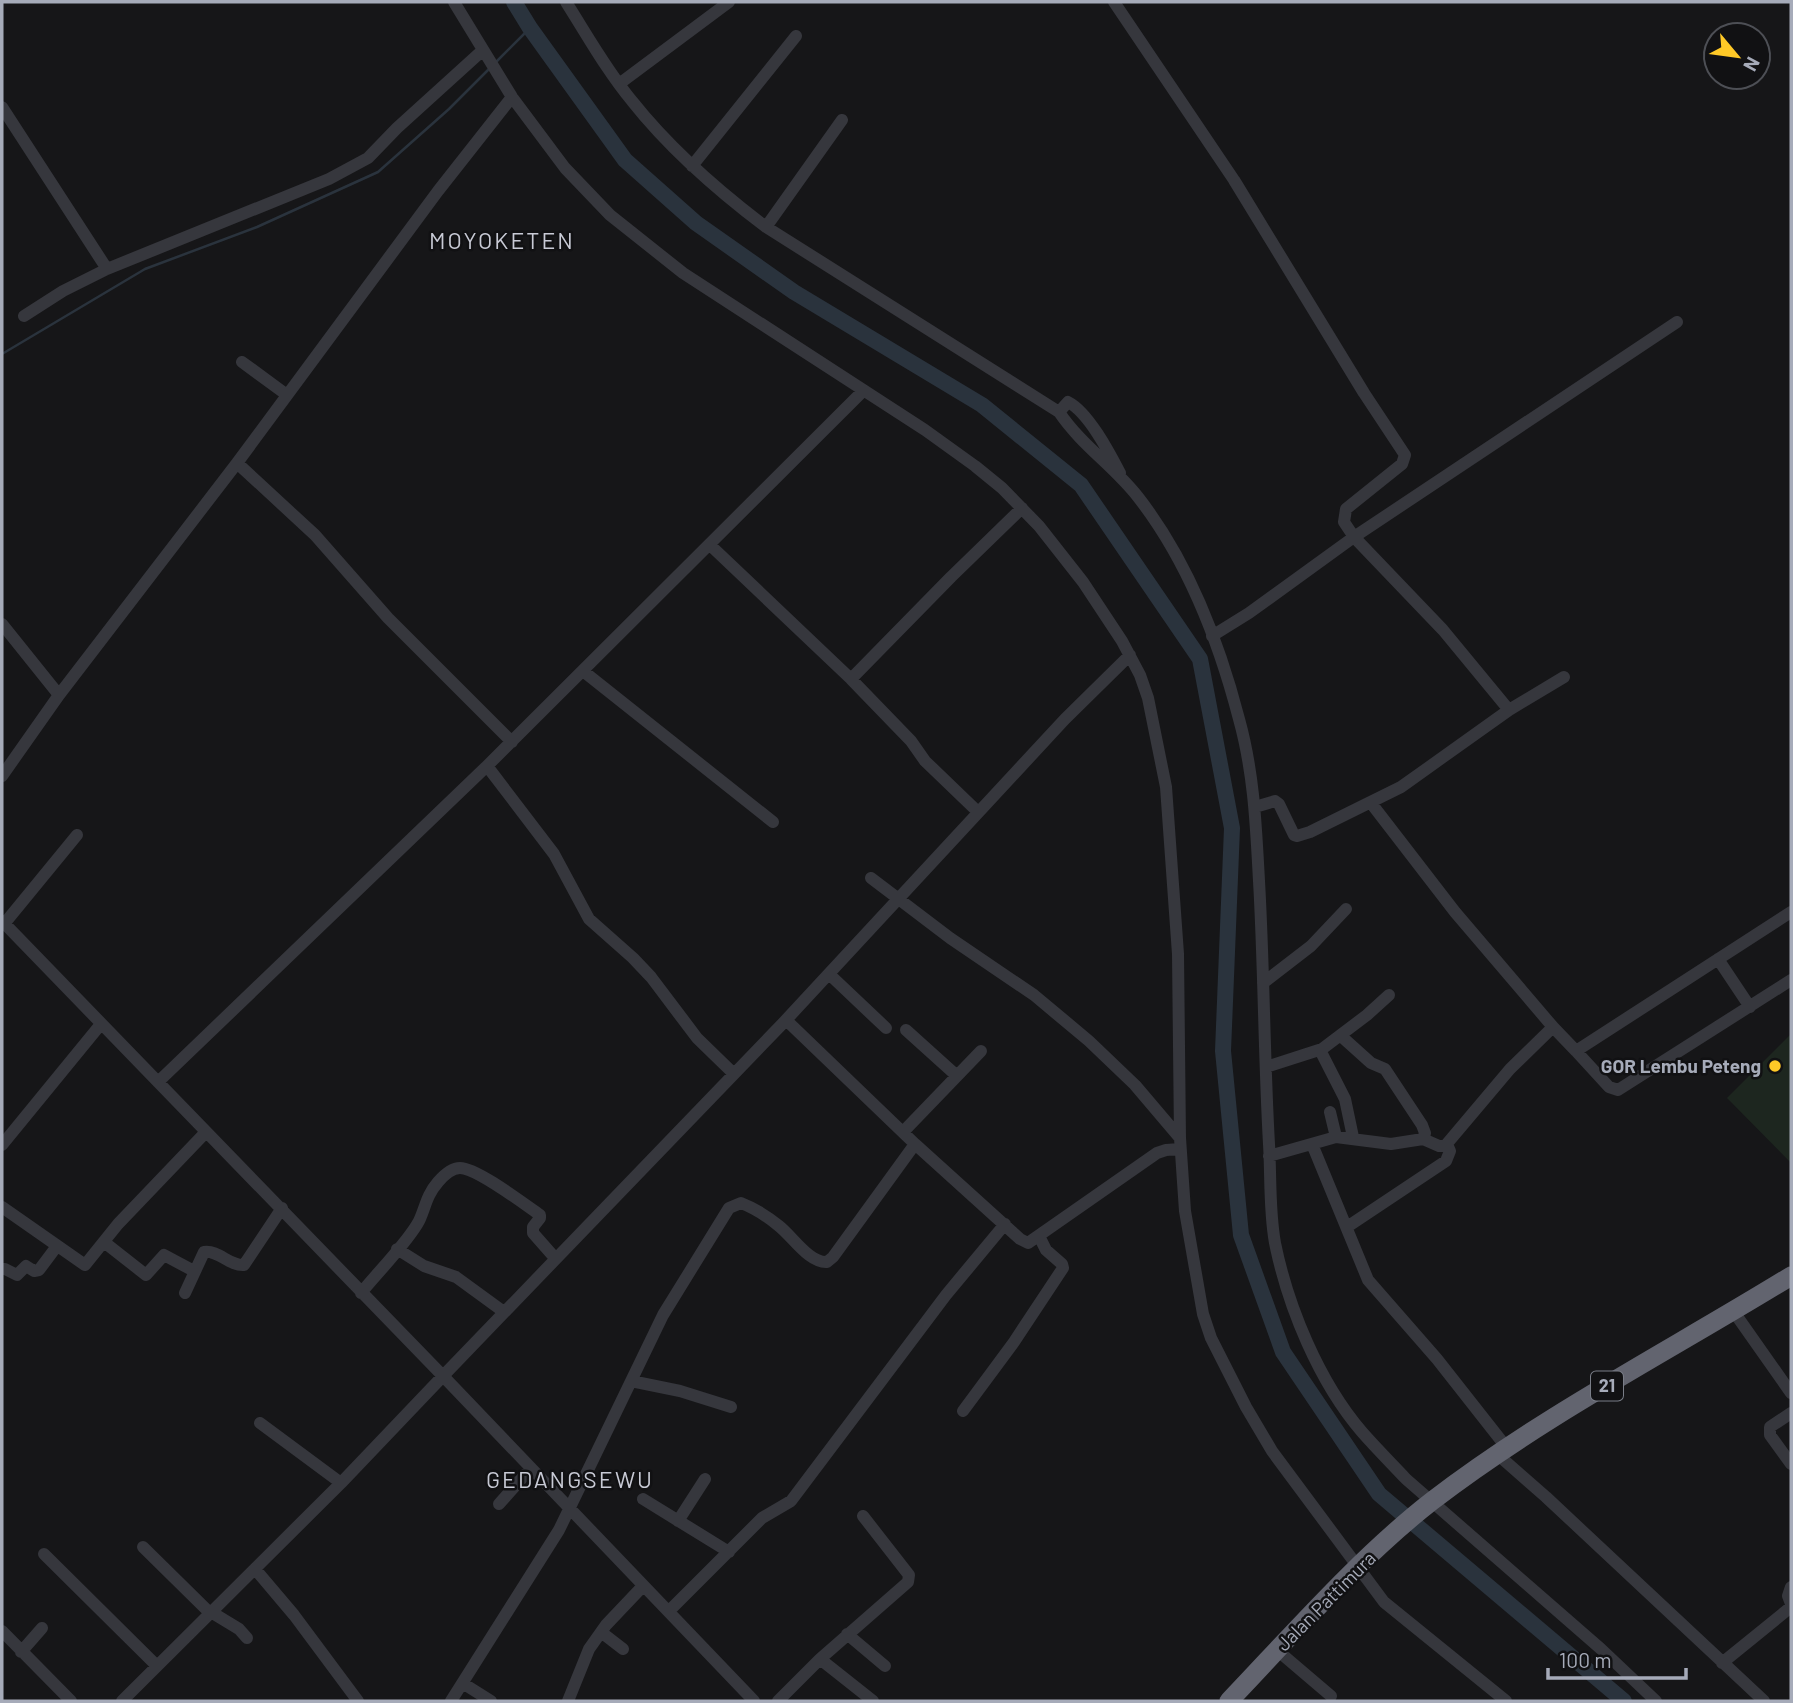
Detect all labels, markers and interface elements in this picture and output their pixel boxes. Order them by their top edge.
north arrow [1702,21,1772,91]
text: N [1739,53,1765,76]
district label: MOYOKETEN [429,226,575,254]
place label: GOR Lembu Peteng [1601,1054,1761,1077]
marker: GOR Lembu Peteng [1767,1058,1783,1074]
road number: 21 [1591,1372,1623,1400]
district label: GEDANGSEWU [486,1465,654,1493]
street label: Jalan Pattimura [1271,1546,1380,1655]
scale bar [1548,1636,1686,1680]
text: 100 m [1559,1647,1612,1672]

